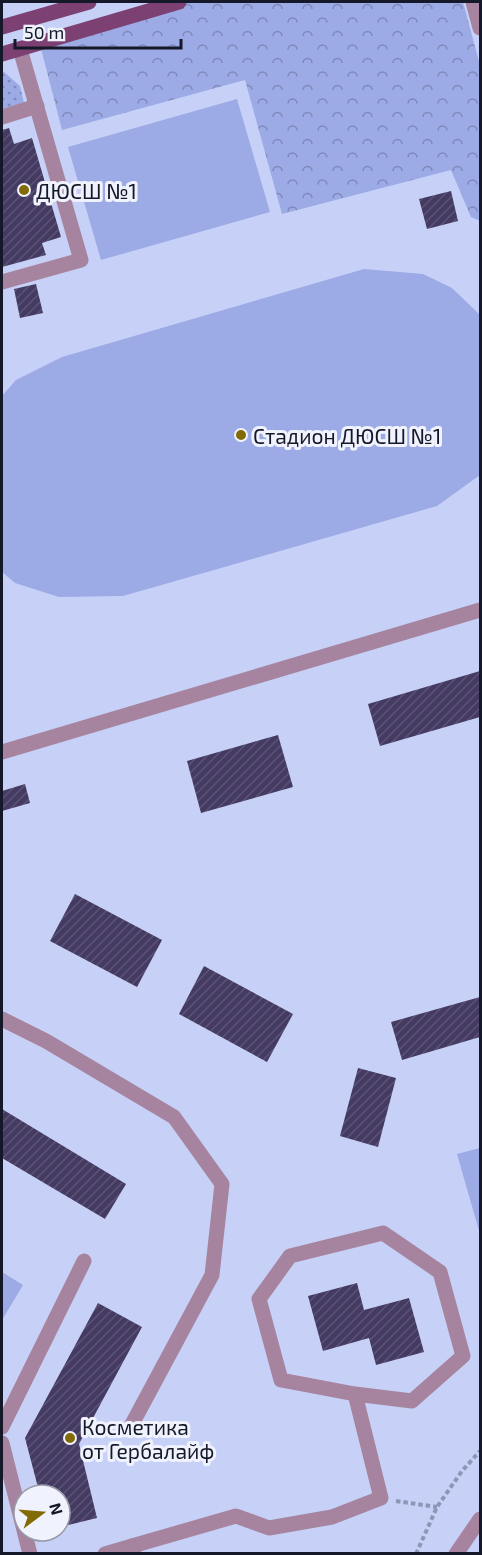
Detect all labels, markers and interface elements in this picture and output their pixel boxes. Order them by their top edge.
scale bar [15,12,182,50]
text: 50 m [24,21,64,43]
place label: ДЮСШ №1 [36,178,137,203]
marker: ДЮСШ №1 [17,183,31,197]
place label: Стадион ДЮСШ №1 [253,423,441,448]
marker: Стадион ДЮСШ №1 [234,428,248,442]
place label: Косметика от Гербалайф [82,1414,214,1463]
marker: Косметика от Гербалайф [63,1431,77,1445]
north arrow [12,1483,72,1543]
text: N [46,1501,68,1517]

